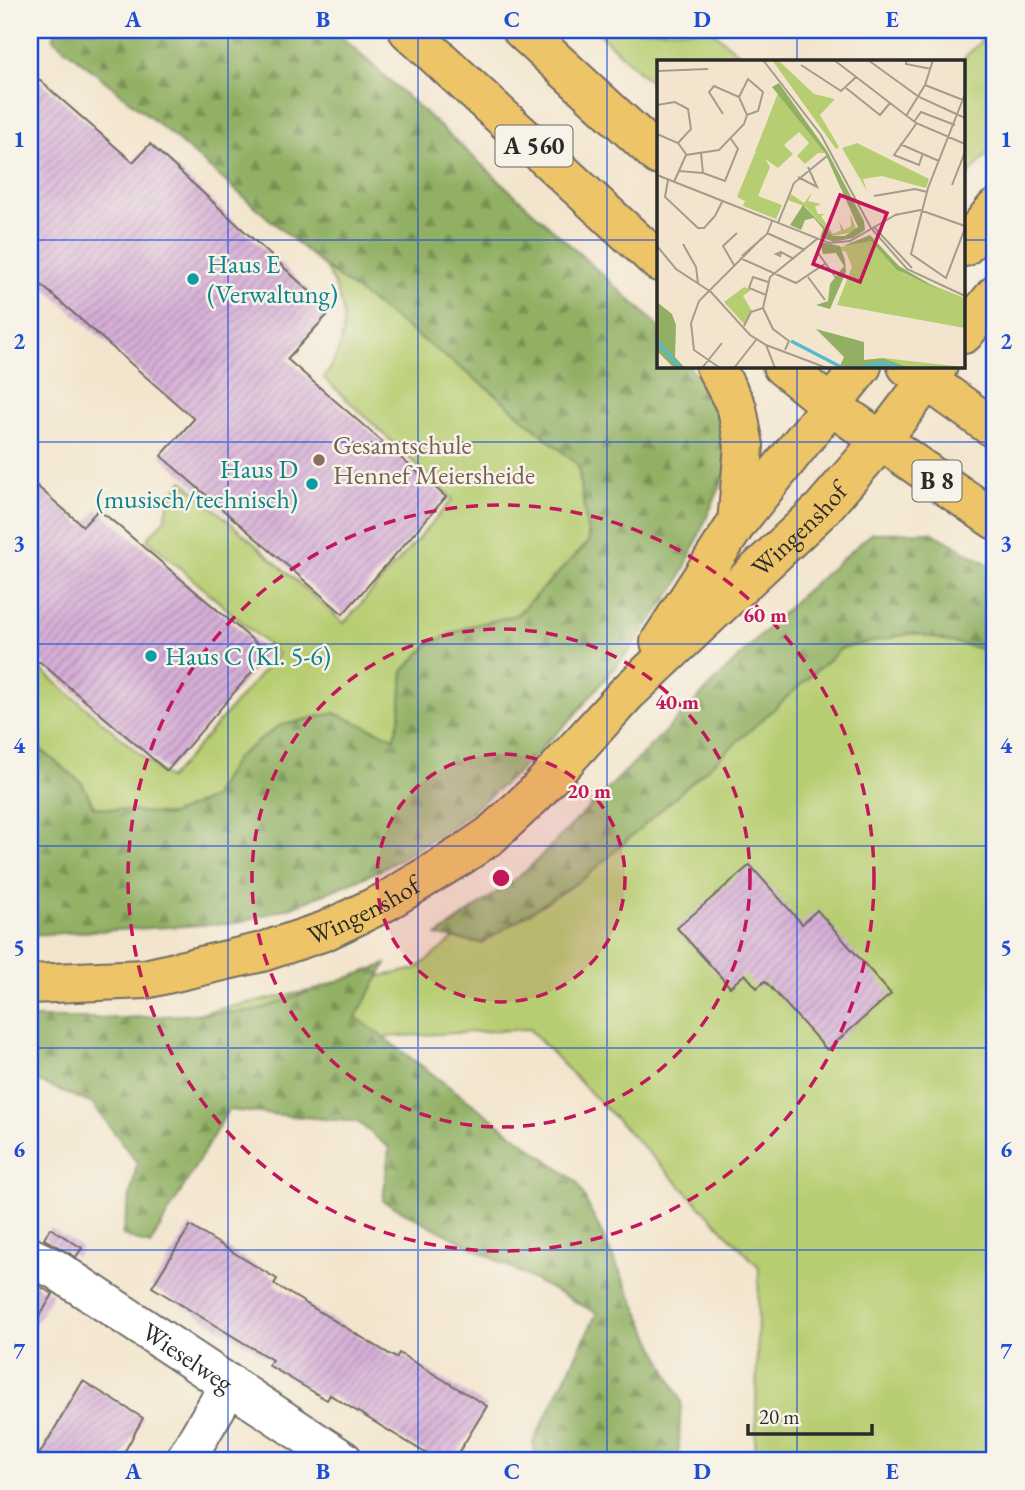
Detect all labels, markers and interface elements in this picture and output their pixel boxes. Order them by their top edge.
text: A [124,4,142,34]
text: B [316,4,330,34]
text: C [504,4,520,34]
text: D [693,4,711,34]
text: E [885,4,899,34]
inset map [657,60,965,368]
text: 1 [13,124,25,154]
text: 1 [1000,124,1012,154]
road number: A 560 [496,126,572,166]
place label: Haus E (Verwaltung) [207,247,338,311]
marker: Haus E (Verwaltung) [185,271,201,287]
text: 2 [13,326,25,356]
text: 2 [1000,326,1012,356]
place label: Gesamtschule Hennef Meiersheide [333,428,535,492]
place label: Haus D (musisch/technisch) [96,452,298,516]
marker: Gesamtschule Hennef Meiersheide [311,452,327,468]
road number: B 8 [912,460,962,502]
street label: Wingenshof [744,473,856,584]
marker: Haus D (musisch/technisch) [304,476,320,492]
text: 3 [13,528,25,558]
text: 3 [1000,528,1012,558]
text: 60 m [743,601,787,628]
place label: Haus C (Kl. 5-6) [165,639,331,673]
marker: Haus C (Kl. 5-6) [143,648,159,664]
text: 40 m [655,688,699,715]
text: 4 [13,730,26,760]
text: 4 [1000,730,1013,760]
text: 20 m [567,777,611,804]
centre of rings [489,866,513,890]
street label: Wingenshof [303,867,428,953]
text: 5 [13,932,25,962]
text: 5 [1000,932,1012,962]
text: 6 [13,1134,25,1164]
text: 6 [1000,1134,1012,1164]
street label: Wieselweg [135,1314,241,1400]
text: 7 [13,1336,26,1366]
text: 7 [1000,1336,1013,1366]
scale bar [748,1392,873,1436]
text: 20 m [759,1403,800,1430]
text: A [124,1456,142,1486]
text: B [316,1456,330,1486]
text: C [504,1456,520,1486]
text: D [693,1456,711,1486]
text: E [885,1456,899,1486]

